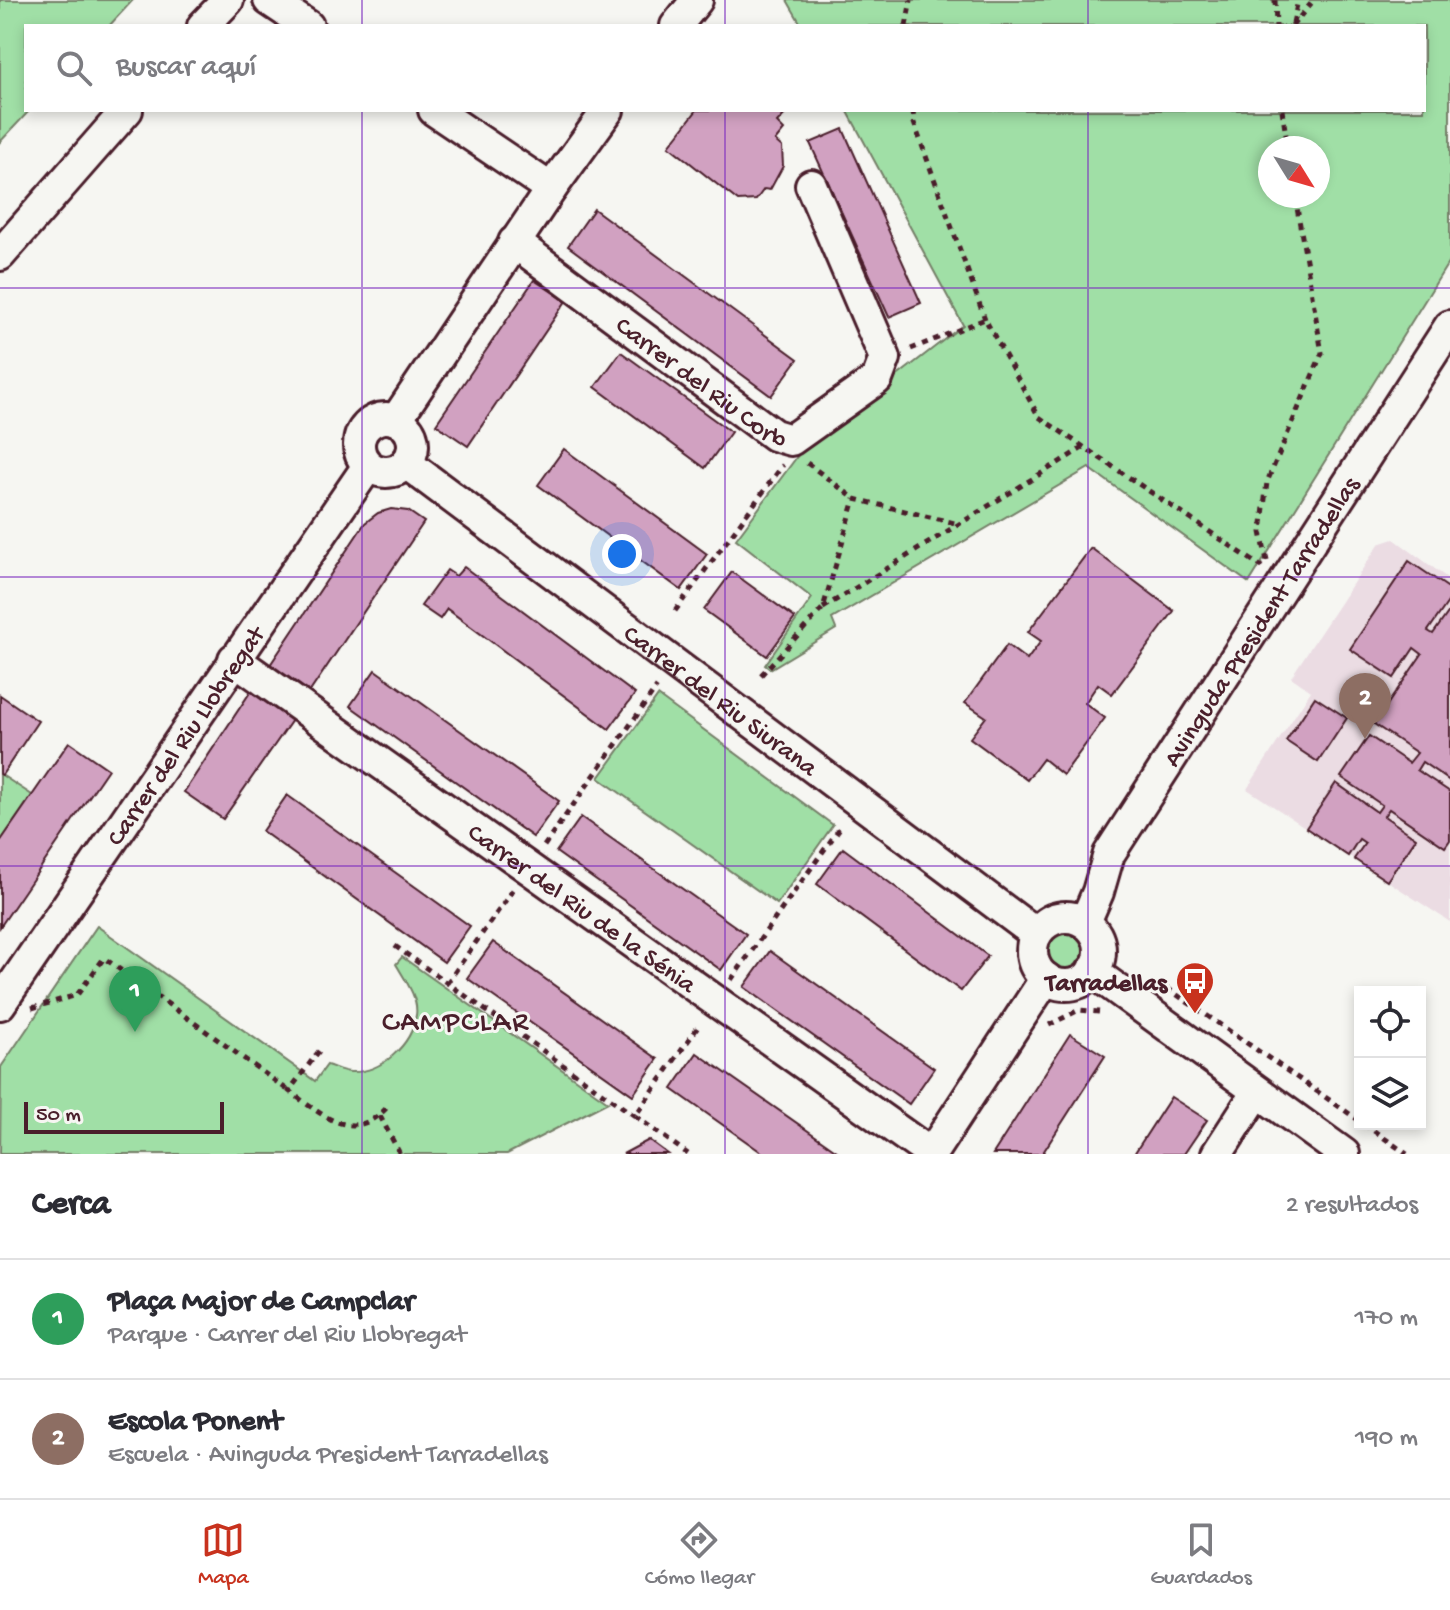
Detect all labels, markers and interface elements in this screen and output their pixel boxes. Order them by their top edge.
search box [24,24,1426,112]
icon: search [52,46,96,90]
text: Buscar aquí [116,51,256,86]
north arrow [1258,136,1330,208]
street label: Carrer del Riu Corb [608,312,789,458]
street label: Avinguda President Tarradellas [1158,471,1369,774]
your location [602,534,642,574]
street label: Carrer del Riu Llobregat [102,620,275,853]
street label: Carrer del Riu Siurana [616,620,823,786]
pin: 2 [1339,673,1391,739]
street label: Carrer del Riu de la Sénia [460,819,702,1003]
bus stop icon: Tarradellas [1174,960,1216,1015]
pin: 1 [109,966,161,1032]
place label: Tarradellas [1044,970,1168,1001]
map controls [1354,986,1426,1130]
button: locate [1354,986,1426,1058]
district label: CAMPCLAR [382,1007,530,1042]
button: layers [1354,1058,1426,1130]
scale bar [24,1098,224,1134]
text: 50 m [36,1103,81,1129]
text: Cerca [32,1186,110,1226]
text: 2 resultados [1286,1191,1418,1222]
text: Plaça Major de Campclar [108,1286,415,1321]
text: 1 [53,1304,63,1335]
text: 170 m [1355,1304,1418,1335]
text: Parque · Carrer del Riu Llobregat [108,1321,466,1352]
text: Escola Ponent [108,1406,282,1441]
text: 2 [52,1424,64,1455]
text: 190 m [1355,1424,1418,1455]
text: Escuela · Avinguda President Tarradellas [108,1441,548,1472]
tab: Mapa [198,1518,249,1592]
tab: Cómo llegar [645,1518,754,1592]
tab: Guardados [1150,1518,1252,1592]

